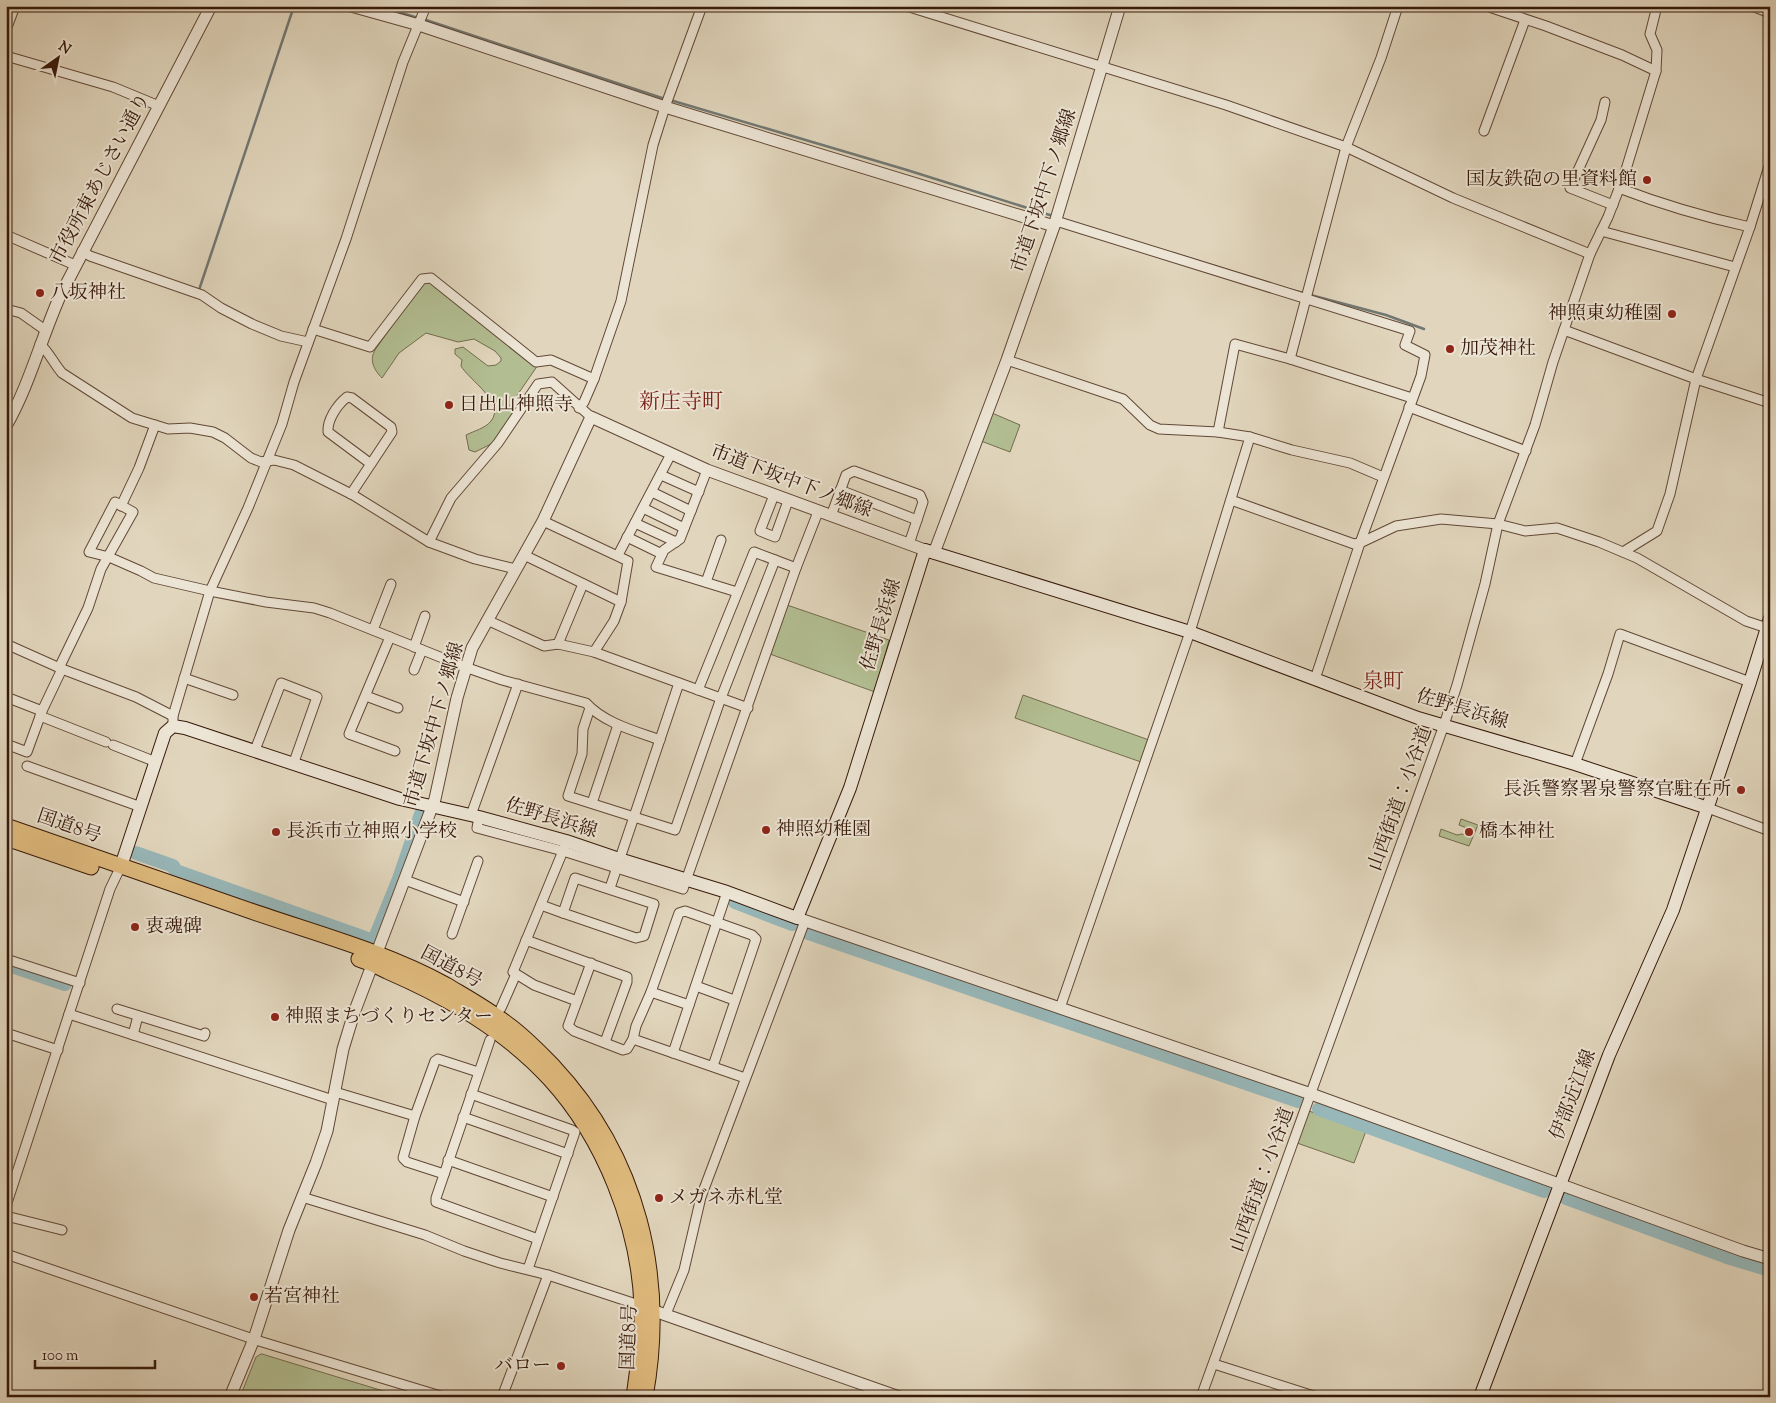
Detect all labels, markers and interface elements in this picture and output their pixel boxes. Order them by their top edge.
north arrow [32,32,82,82]
text: N [54,37,74,60]
street label: 市役所東あじさい通り [44,89,158,269]
street label: 市道下坂中下ノ郷線 [1006,106,1084,276]
place label: 国友鉄砲の里資料館 [1466,167,1637,194]
marker: 国友鉄砲の里資料館 [1641,174,1653,186]
place label: 八坂神社 [50,280,126,307]
marker: 八坂神社 [34,287,46,299]
place label: 神照東幼稚園 [1548,301,1662,328]
marker: 神照東幼稚園 [1666,308,1678,320]
place label: 加茂神社 [1460,336,1536,363]
marker: 加茂神社 [1444,343,1456,355]
district label: 新庄寺町 [639,388,723,418]
place label: 日出山神照寺 [459,392,573,419]
marker: 日出山神照寺 [443,399,455,411]
street label: 市道下坂中下ノ郷線 [706,439,876,525]
street label: 佐野長浜線 [855,576,909,674]
street label: 市道下坂中下ノ郷線 [398,639,472,811]
district label: 泉町 [1362,668,1404,698]
street label: 佐野長浜線 [1413,683,1511,737]
street label: 山西街道：小谷道 [1362,723,1440,875]
place label: 長浜警察署泉警察官駐在所 [1503,777,1731,804]
marker: 長浜警察署泉警察官駐在所 [1735,784,1747,796]
street label: 佐野長浜線 [502,792,600,846]
street label: 国道8号 [33,803,105,851]
place label: 神照幼稚園 [776,817,871,844]
place label: 長浜市立神照小学校 [286,819,457,846]
place label: 橋本神社 [1479,819,1555,846]
marker: 神照幼稚園 [760,824,772,836]
marker: 長浜市立神照小学校 [270,826,282,838]
marker: 橋本神社 [1463,826,1475,838]
place label: 衷魂碑 [145,914,202,941]
marker: 衷魂碑 [129,921,141,933]
street label: 国道8号 [415,940,487,996]
place label: 神照まちづくりセンター [285,1004,493,1031]
marker: 神照まちづくりセンター [269,1011,281,1023]
street label: 伊部近江線 [1544,1046,1604,1144]
street label: 山西街道：小谷道 [1224,1104,1302,1256]
place label: メガネ赤札堂 [669,1185,783,1212]
marker: メガネ赤札堂 [653,1192,665,1204]
place label: 若宮神社 [264,1284,340,1311]
marker: 若宮神社 [248,1291,260,1303]
street label: 国道8号 [615,1303,645,1371]
scale bar [35,1338,155,1370]
text: 100 m [42,1346,79,1367]
place label: バロー [494,1353,551,1380]
marker: バロー [555,1360,567,1372]

